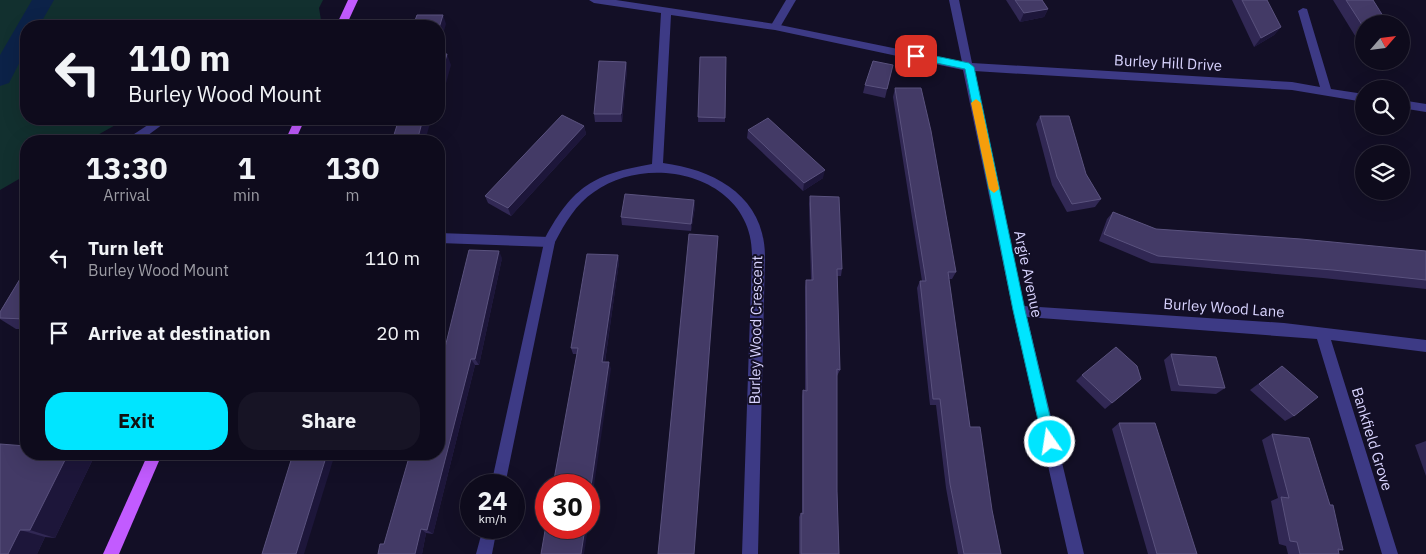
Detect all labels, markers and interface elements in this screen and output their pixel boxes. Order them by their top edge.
north arrow [1355,15,1410,70]
map controls [1355,15,1410,200]
text: 110 m [128,35,231,81]
pin [895,35,937,77]
icon: left [45,40,110,105]
icon: arrive [902,42,930,70]
street label: Burley Hill Drive [1114,50,1222,75]
text: Burley Wood Mount [128,79,322,108]
button: search [1355,80,1410,135]
button: layers [1355,145,1410,200]
text: 13:30 [86,148,167,187]
text: 1 [237,148,255,187]
text: 130 [325,148,379,187]
text: Arrival [103,185,150,205]
text: min [233,185,260,205]
text: m [345,185,359,205]
street label: Argie Avenue [1010,229,1047,319]
text: Turn left [88,236,164,260]
icon: left [45,244,73,272]
text: 110 m [365,246,420,270]
street label: Burley Wood Crescent [745,255,766,405]
text: Burley Wood Mount [88,260,229,280]
street label: Burley Wood Lane [1163,294,1285,321]
icon: arrive [45,319,73,347]
text: Arrive at destination [88,321,271,345]
text: 20 m [376,321,420,345]
street label: Bankfield Grove [1348,385,1397,493]
button: Exit [45,392,228,450]
button: Share [238,392,420,450]
position arrow [1023,415,1075,467]
speed limit sign: 30 [535,474,600,539]
text: 24 [477,484,508,517]
text: km/h [478,511,507,526]

